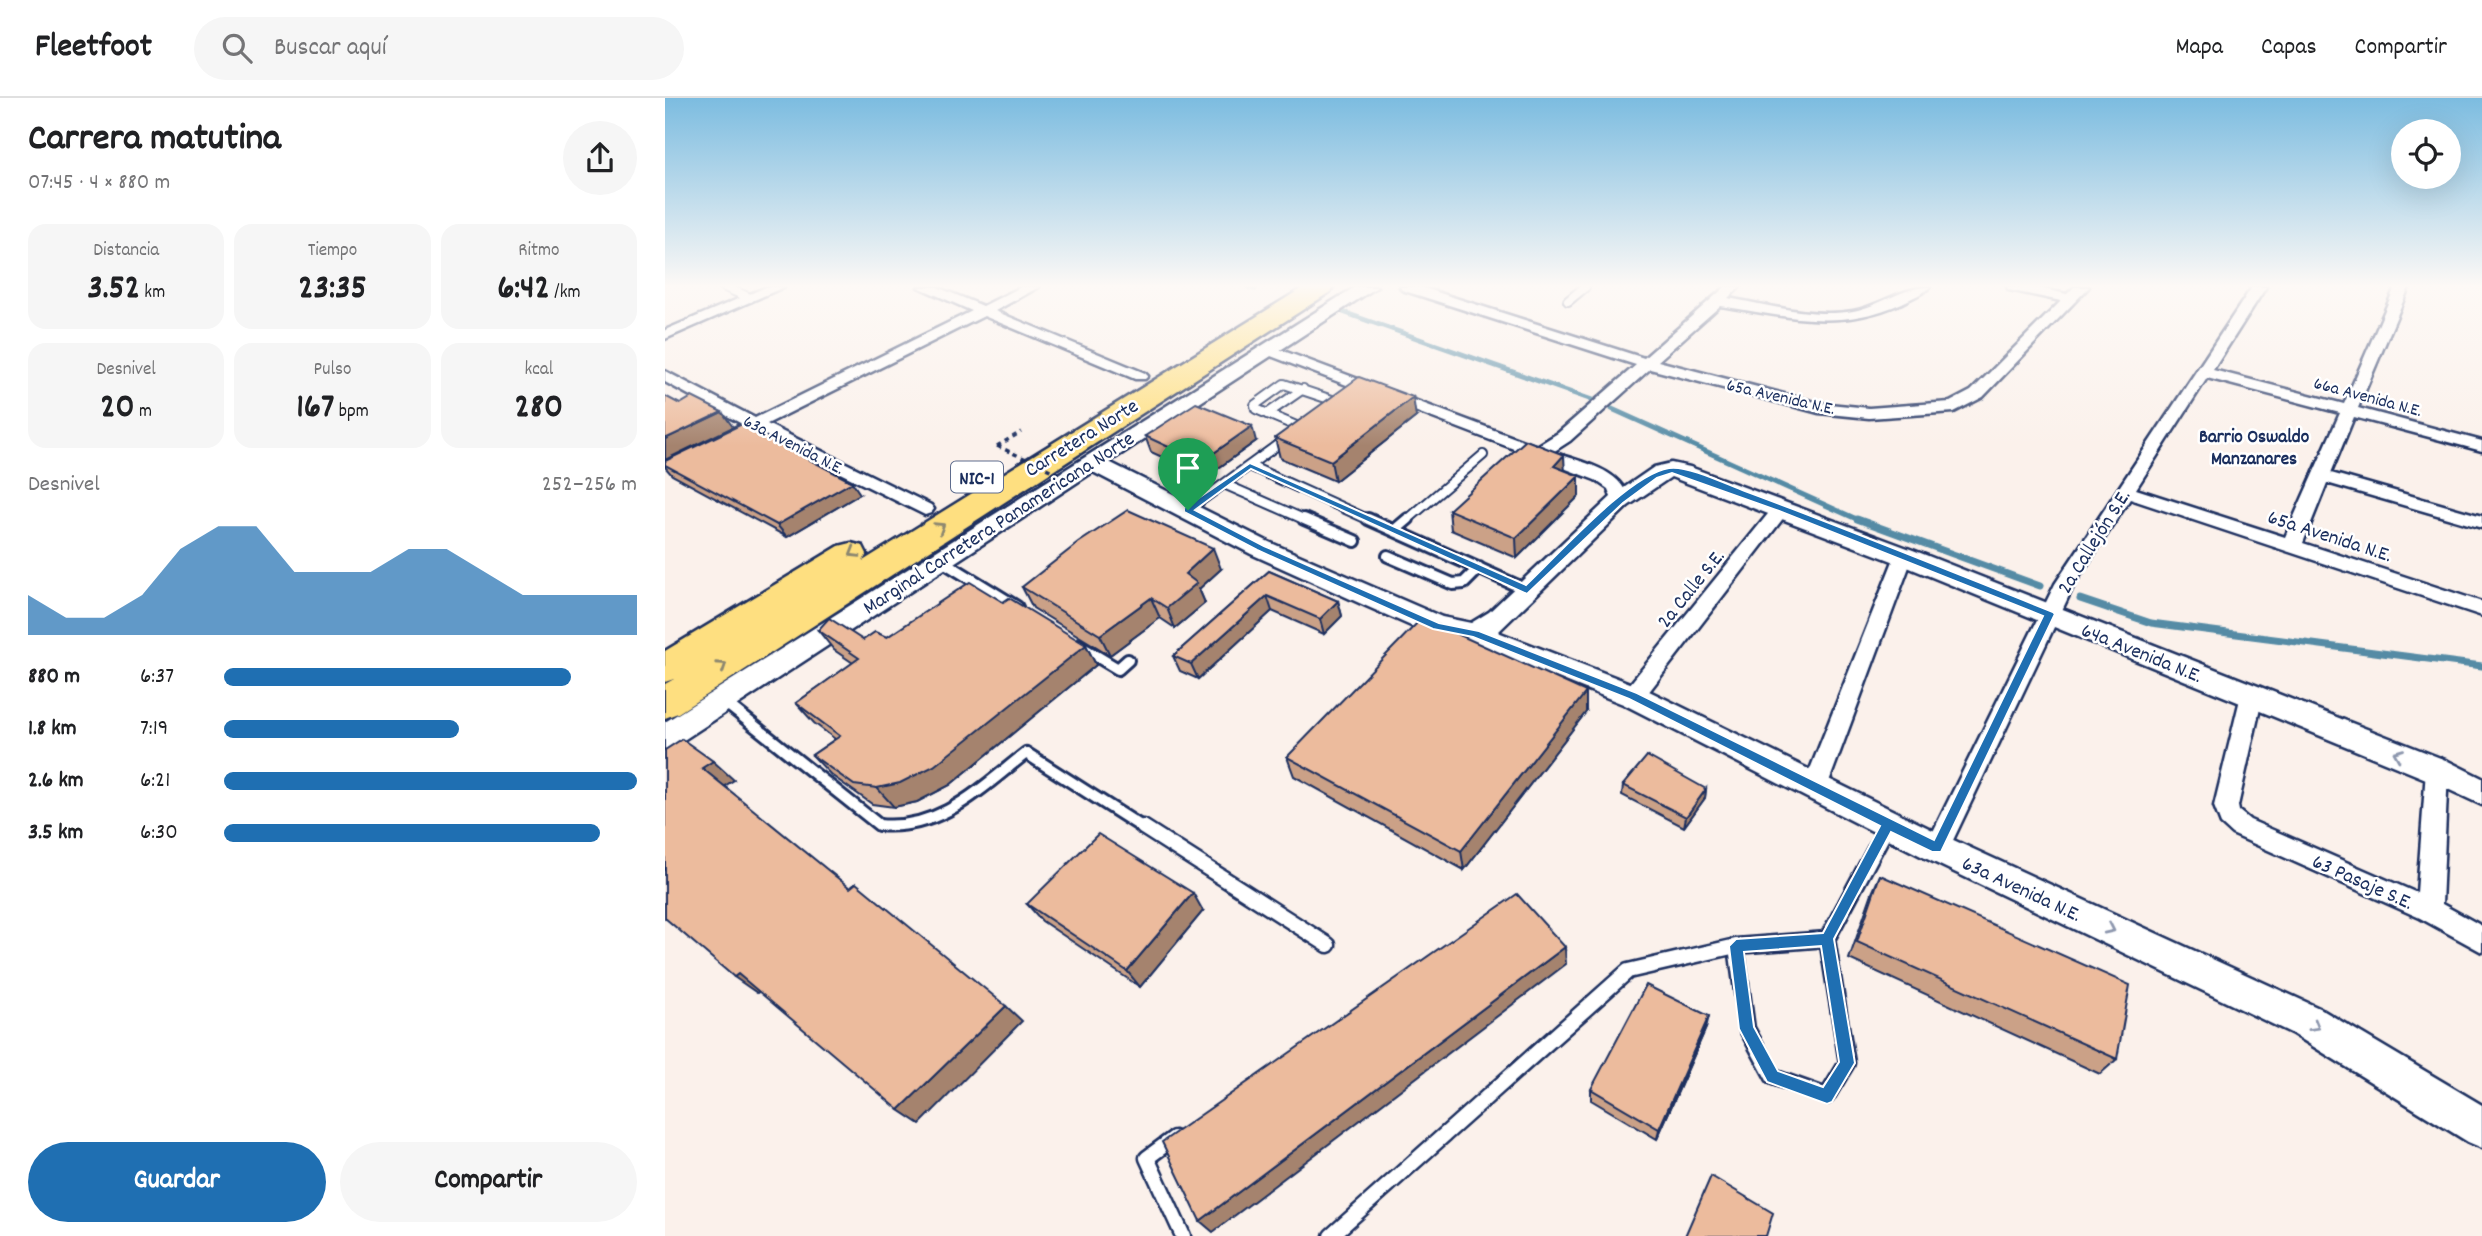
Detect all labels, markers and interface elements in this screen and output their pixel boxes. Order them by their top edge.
search box [194,17,684,80]
text: Fleetfoot [35,25,152,72]
icon: search [218,29,256,67]
text: Buscar aquí [274,30,386,67]
text: Mapa [2175,31,2223,65]
text: Capas [2261,31,2317,65]
text: Compartir [2355,31,2447,65]
text: Carrera matutina [28,113,281,168]
map controls [2391,119,2461,189]
button: locate [2391,119,2461,189]
button: share [563,121,637,195]
text: 07:45 · 4 × 880 m [28,167,170,200]
text: Distancia [93,238,159,265]
text: Tiempo [308,238,357,265]
text: Ritmo [518,238,559,265]
text: 3.52 [87,265,140,315]
text: 23:35 [298,265,367,315]
text: 6:42 [497,265,550,315]
text: km [140,280,165,307]
text: /km [550,280,581,307]
text: Desnivel [97,357,156,384]
text: Pulso [314,357,351,384]
text: kcal [524,357,553,384]
street label: 66a Avenida N.E. [2310,372,2424,425]
street label: 65a Avenida N.E. [1724,374,1837,423]
text: 20 [100,384,135,434]
text: 167 [296,384,334,434]
text: 280 [515,384,563,434]
street label: Carretera Norte [1020,393,1145,486]
text: m [135,399,152,426]
text: bpm [334,399,369,426]
street label: 63a Avenida N.E. [738,410,848,482]
street label: Marginal Carretera Panamericana Norte [858,425,1141,624]
district label: Barrio Oswaldo Manzanares [2199,425,2310,474]
pin [1158,438,1218,510]
icon: arrive [1169,449,1207,487]
road number: NIC-1 [951,462,1003,492]
text: Desnivel [28,469,100,502]
text: 252–256 m [542,469,637,502]
street label: 2a Callejón S.E. [2051,484,2140,601]
street label: 65a Avenida N.E. [2263,504,2395,572]
one-way arrow [932,522,945,535]
one-way arrow [848,544,861,557]
street label: 2a Calle S.E. [1651,544,1734,636]
street label: 64a Avenida N.E. [2076,617,2206,693]
text: 880 m [28,661,80,694]
text: 6:37 [140,661,174,694]
one-way arrow [715,662,728,675]
text: 1.8 km [28,713,77,746]
text: 7:19 [140,713,168,746]
one-way arrow [2392,748,2404,762]
text: 2.6 km [28,765,84,798]
text: 6:21 [140,765,170,798]
text: 3.5 km [28,817,83,850]
text: 6:30 [140,817,178,850]
street label: 63 Pasaje S.E. [2306,848,2417,919]
street label: 63a Avenida N.E. [1956,850,2085,932]
one-way arrow [2103,920,2115,934]
one-way arrow [2308,1018,2321,1031]
button: Guardar [28,1142,326,1222]
button: Compartir [340,1142,637,1222]

